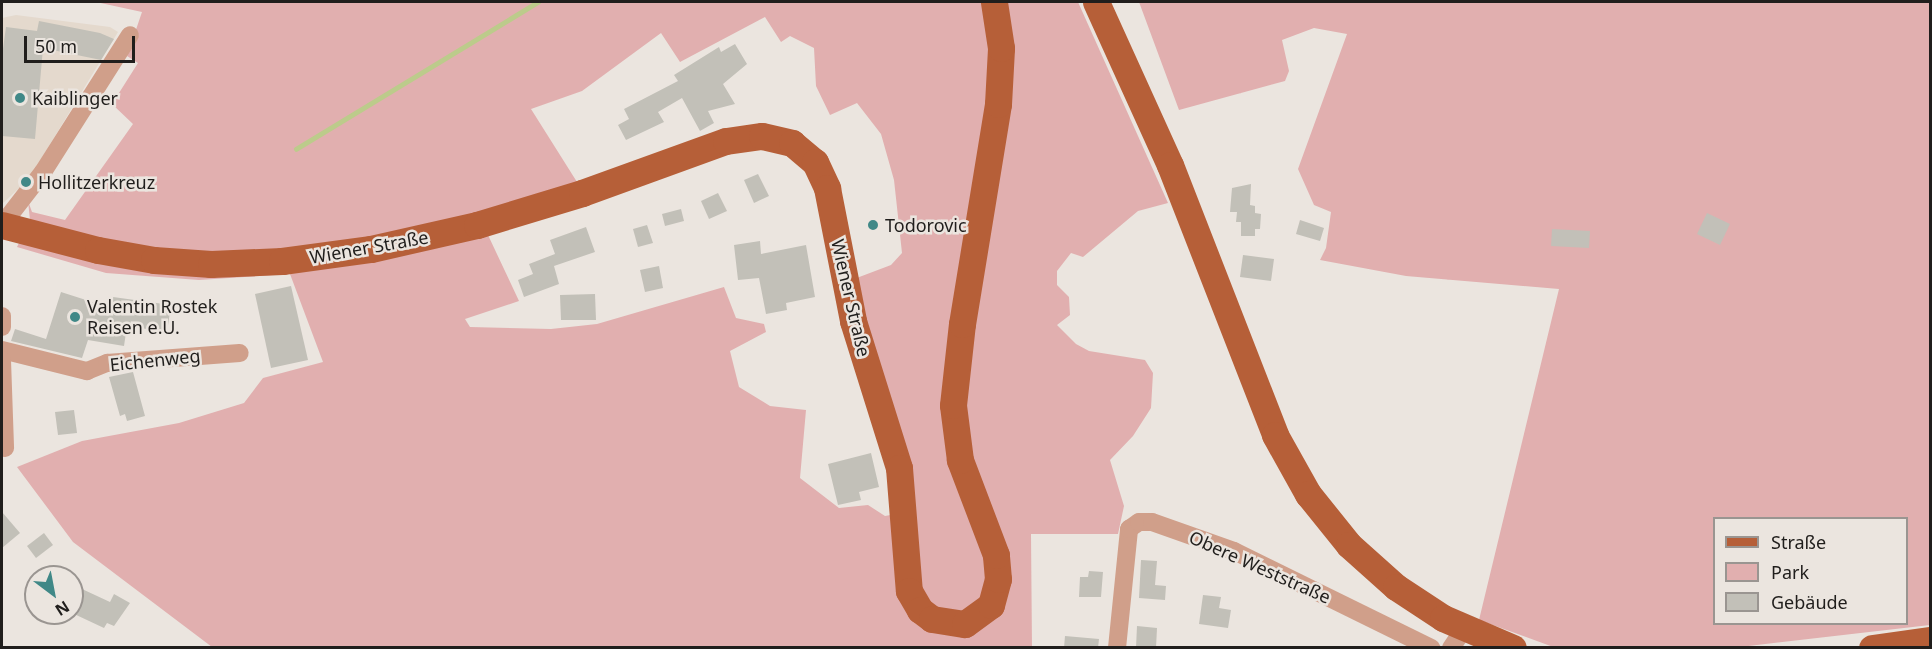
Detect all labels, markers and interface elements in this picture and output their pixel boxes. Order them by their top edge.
scale bar [27,24,138,62]
text: 50 m [35,34,77,58]
place label: Kaiblinger [32,87,118,109]
marker: Kaiblinger [13,91,27,105]
place label: Hollitzerkreuz [38,171,155,193]
marker: Hollitzerkreuz [19,175,33,189]
place label: Todorovic [885,214,967,236]
marker: Todorovic [866,218,880,232]
street label: Wiener Straße [308,226,430,268]
street label: Wiener Straße [827,237,875,359]
place label: Valentin Rostek Reisen e.U. [87,296,217,338]
marker: Valentin Rostek Reisen e.U. [68,310,82,324]
street label: Eichenweg [109,344,201,376]
legend [1713,517,1908,625]
street label: Obere Weststraße [1186,526,1334,608]
text: Straße [1771,530,1826,554]
text: Park [1771,560,1809,584]
north arrow [24,565,84,625]
text: Gebäude [1771,590,1848,614]
text: N [51,596,74,621]

